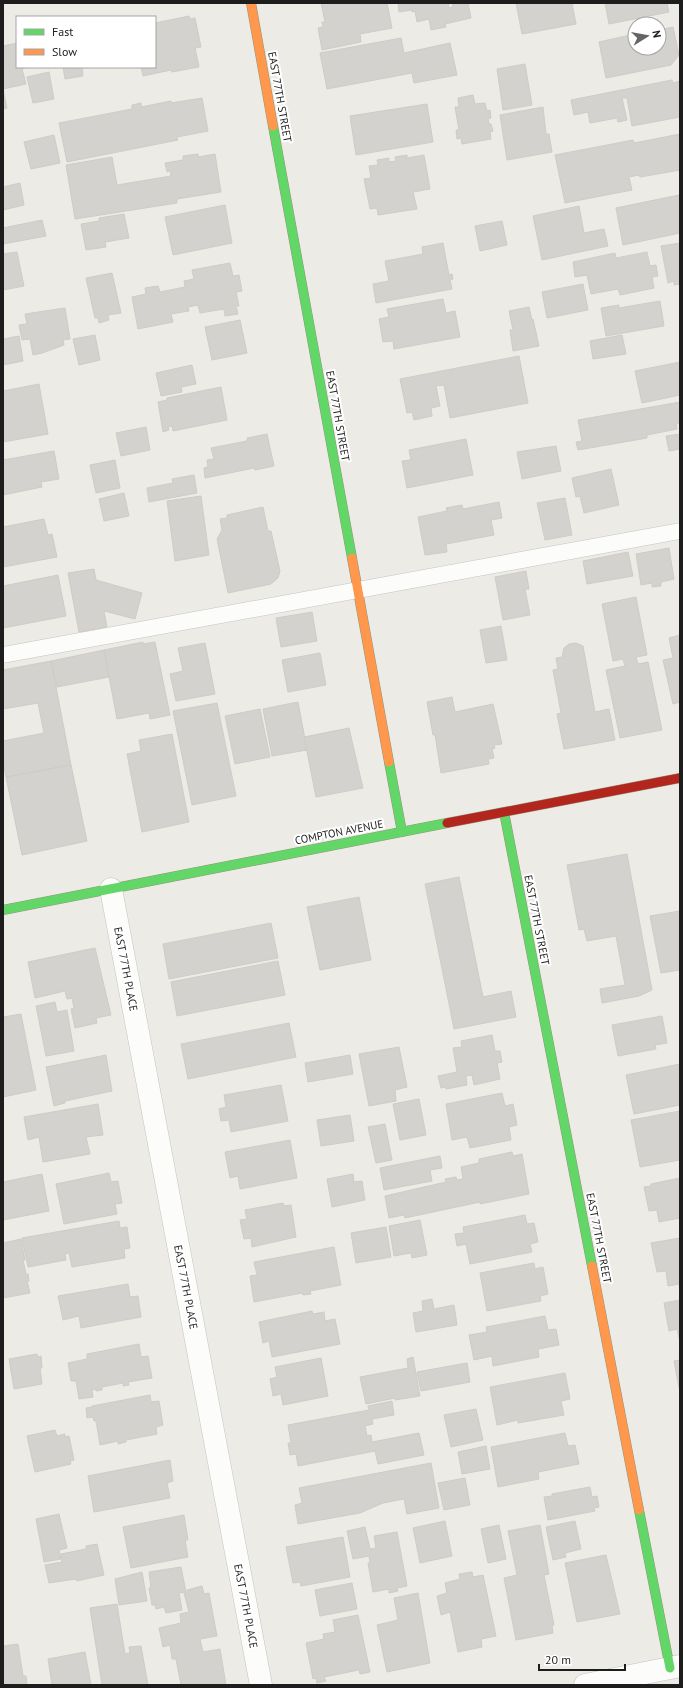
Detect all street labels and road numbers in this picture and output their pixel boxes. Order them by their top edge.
street label: EAST 77TH STREET [265,51,295,143]
street label: EAST 77TH STREET [323,370,353,462]
street label: COMPTON AVENUE [294,817,385,847]
street label: EAST 77TH STREET [521,874,553,966]
street label: EAST 77TH PLACE [111,926,141,1012]
street label: EAST 77TH STREET [583,1192,615,1284]
street label: EAST 77TH PLACE [171,1244,201,1330]
street label: EAST 77TH PLACE [231,1563,261,1649]

